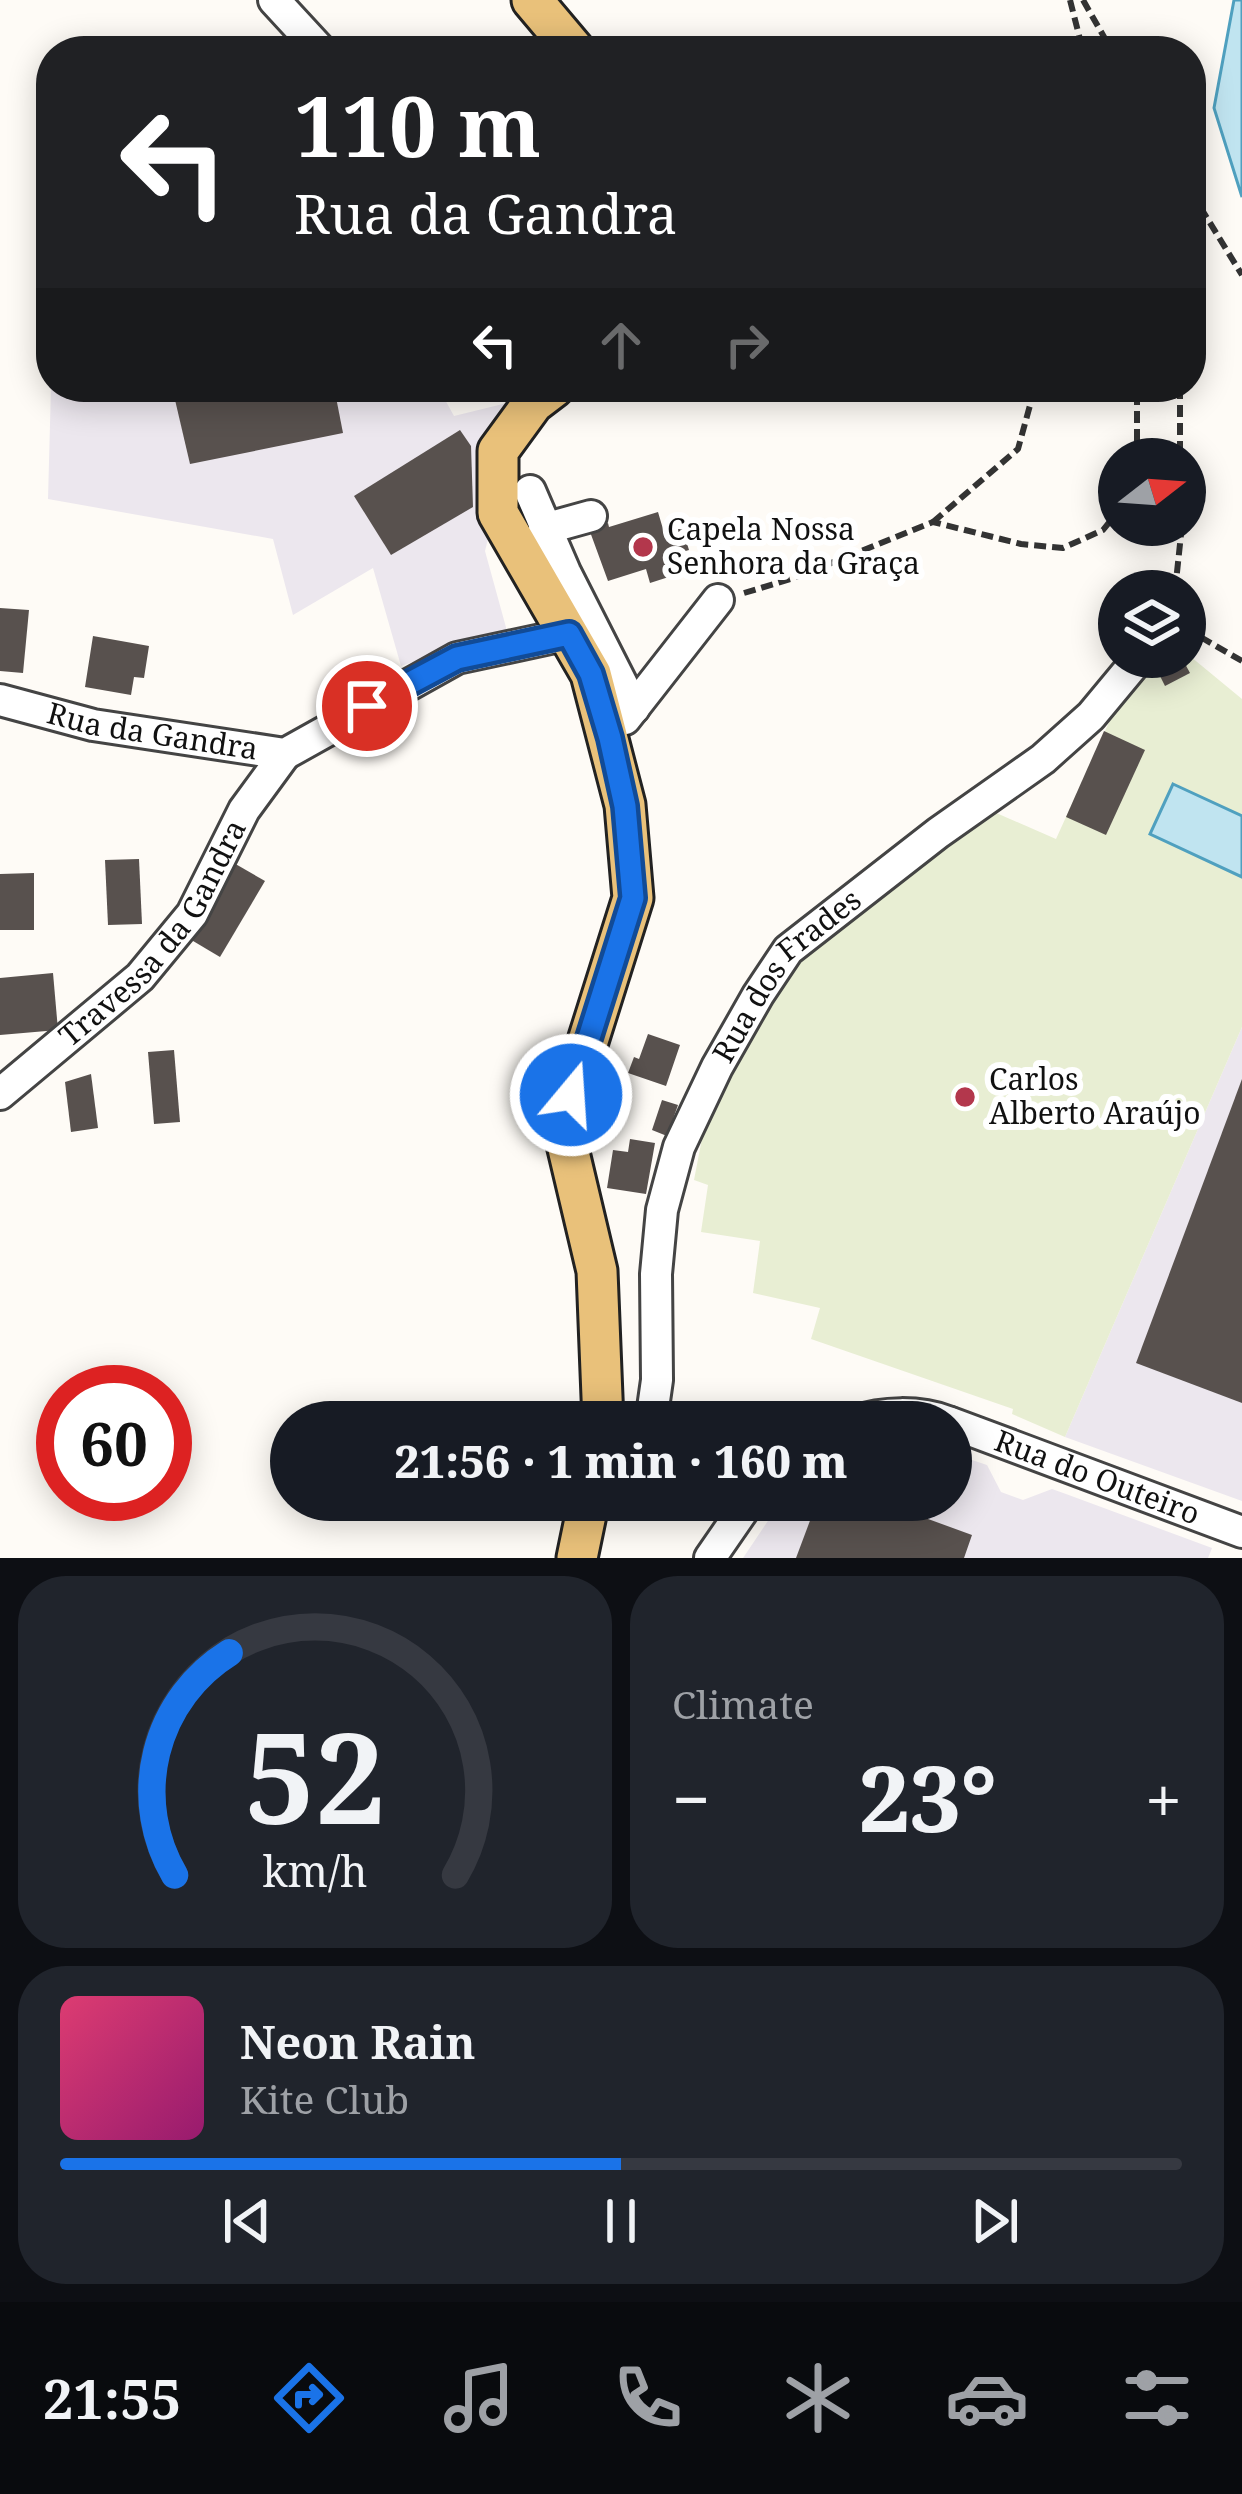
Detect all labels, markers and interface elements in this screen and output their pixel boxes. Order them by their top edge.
text: 110 m [294,67,541,182]
icon: left [96,84,252,240]
text: Rua da Gandra [294,176,677,250]
icon: left [462,312,528,378]
icon: ahead [588,312,654,378]
icon: right [714,312,780,378]
north arrow [1098,438,1206,546]
map controls [1098,438,1206,678]
place label: Capela Nossa Senhora da Graça [667,508,920,583]
marker: Capela Nossa Senhora da Graça [630,534,656,560]
button: layers [1098,570,1206,678]
pin [316,655,418,757]
icon: arrive [334,673,400,739]
street label: Rua da Gandra [43,692,261,769]
street label: Travessa da Gandra [50,812,255,1055]
street label: Rua dos Frades [702,879,869,1069]
position arrow [508,1032,634,1158]
place label: Carlos Alberto Araújo [989,1058,1201,1133]
marker: Carlos Alberto Araújo [952,1084,978,1110]
speed limit sign: 60 [36,1365,192,1521]
street label: Rua do Outeiro [989,1419,1206,1533]
text: 21:56 · 1 min · 160 m [394,1430,848,1491]
text: Climate [672,1677,814,1730]
text: 52 [244,1691,386,1861]
text: 23° [859,1736,997,1858]
text: − [672,1753,710,1843]
text: + [1145,1753,1182,1843]
text: km/h [262,1841,368,1900]
text: Neon Rain [240,2011,475,2072]
text: Kite Club [240,2072,409,2125]
icon: previous [214,2188,280,2254]
icon: pause [588,2188,654,2254]
icon: next [962,2188,1028,2254]
icon: directions [267,2356,351,2440]
icon: music [437,2356,521,2440]
icon: phone [606,2356,690,2440]
icon: climate [776,2356,860,2440]
icon: car [945,2356,1029,2440]
icon: filters [1115,2356,1199,2440]
text: 21:55 [43,2361,181,2435]

